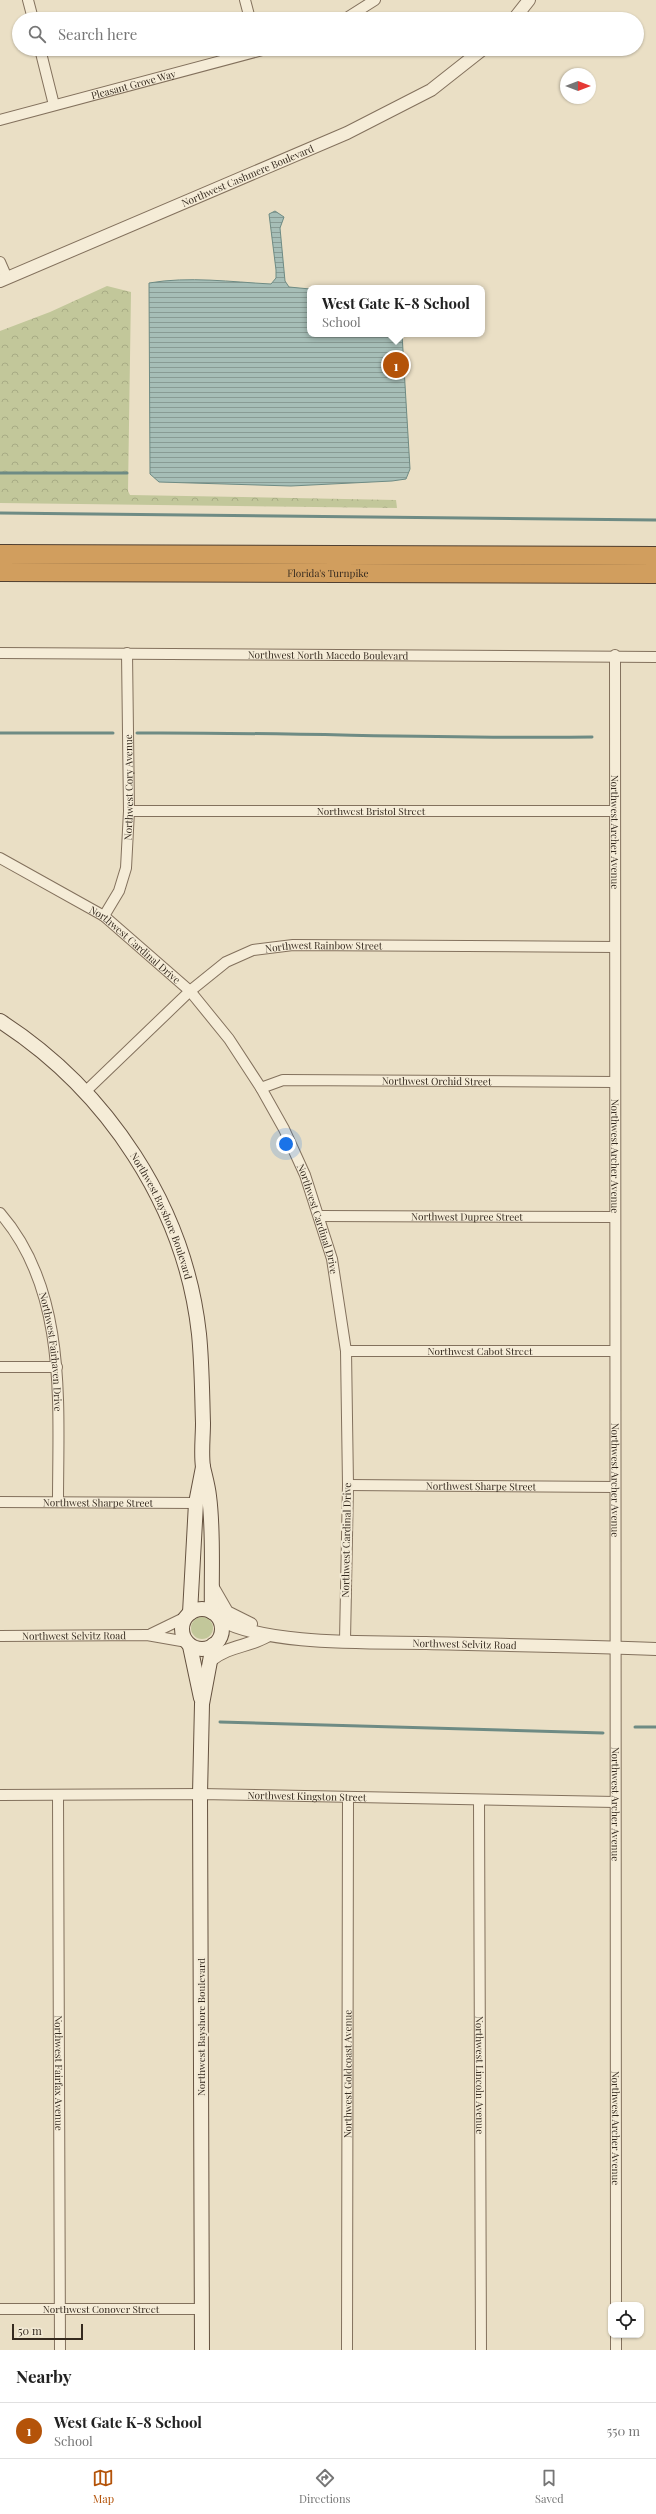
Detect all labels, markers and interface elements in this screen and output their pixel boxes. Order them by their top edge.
search box [12,12,644,56]
icon: search [26,23,48,45]
text: Search here [58,24,137,44]
street label: Pleasant Grove Way [89,66,177,102]
north arrow [560,68,596,104]
street label: Northwest Cashmere Boulevard [179,141,316,210]
popup [307,285,485,337]
text: West Gate K-8 School [322,293,470,313]
text: School [322,313,361,330]
pin: 1 [383,350,409,380]
street label: Florida's Turnpike [287,566,369,580]
street label: Northwest North Macedo Boulevard [248,648,409,662]
street label: Northwest Cory Avenue [120,734,136,841]
street label: Northwest Archer Avenue [608,775,622,889]
street label: Northwest Bristol Street [317,804,426,818]
street label: Northwest Cardinal Drive [87,902,184,987]
street label: Northwest Rainbow Street [264,938,383,955]
street label: Northwest Orchid Street [382,1074,492,1088]
street label: Northwest Archer Avenue [608,1099,622,1213]
your location [276,1134,296,1154]
street label: Northwest Bayshore Boulevard [127,1149,196,1281]
street label: Northwest Cardinal Drive [294,1162,341,1275]
street label: Northwest Dupree Street [411,1209,523,1224]
street label: Northwest Fairhaven Drive [36,1290,65,1412]
street label: Northwest Cabot Street [428,1344,533,1358]
street label: Northwest Archer Avenue [608,1423,623,1537]
street label: Northwest Sharpe Street [426,1479,537,1493]
street label: Northwest Cardinal Drive [338,1483,354,1597]
street label: Northwest Sharpe Street [43,1495,154,1510]
street label: Northwest Selvitz Road [22,1628,126,1643]
street label: Northwest Selvitz Road [413,1636,517,1652]
street label: Northwest Archer Avenue [609,1747,623,1861]
street label: Northwest Kingston Street [248,1788,367,1804]
street label: Northwest Bayshore Boulevard [194,1958,208,2096]
street label: Northwest Goldcoast Avenue [340,2010,355,2138]
street label: Northwest Fairfax Avenue [52,2015,66,2131]
street label: Northwest Lincoln Avenue [473,2016,487,2134]
street label: Northwest Archer Avenue [609,2071,623,2185]
street label: Northwest Conover Street [43,2302,160,2316]
map controls [608,2302,644,2338]
button: locate [608,2302,644,2338]
scale bar [12,2322,83,2341]
text: 50 m [18,2323,42,2338]
text: Nearby [16,2365,71,2387]
text: West Gate K-8 School [54,2412,202,2432]
text: 1 [27,2422,31,2439]
text: 550 m [607,2422,640,2439]
text: School [54,2432,93,2449]
tab: Map [92,2467,114,2506]
tab: Directions [299,2467,350,2506]
tab: Saved [535,2467,564,2506]

